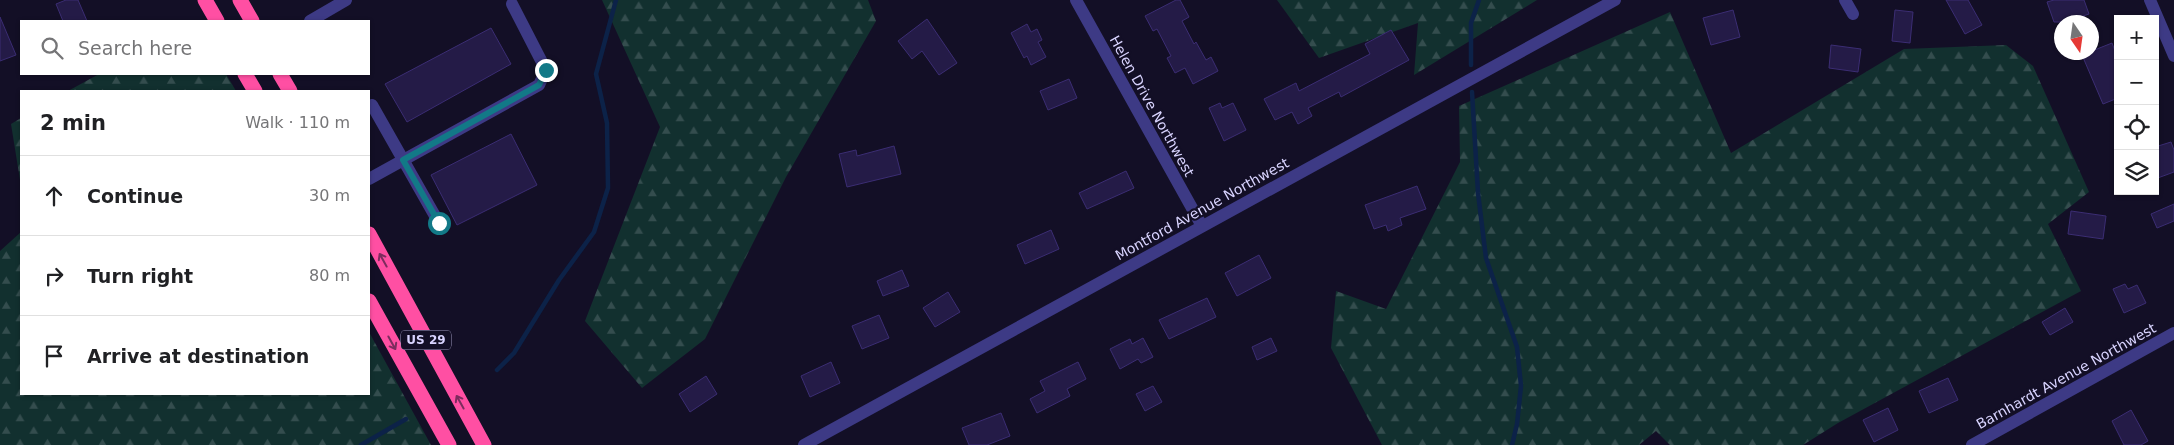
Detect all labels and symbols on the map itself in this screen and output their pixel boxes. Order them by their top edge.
north arrow [2054,15,2099,60]
street label: Helen Drive Northwest [1107,33,1198,180]
route end [535,59,558,82]
street label: Montford Avenue Northwest [1112,154,1292,263]
route start [428,212,451,235]
one-way arrow [377,253,387,267]
street label: Barnhardt Avenue Northwest [1973,320,2159,432]
road number: US 29 [401,330,451,350]
one-way arrow [387,336,397,351]
one-way arrow [455,396,465,410]

